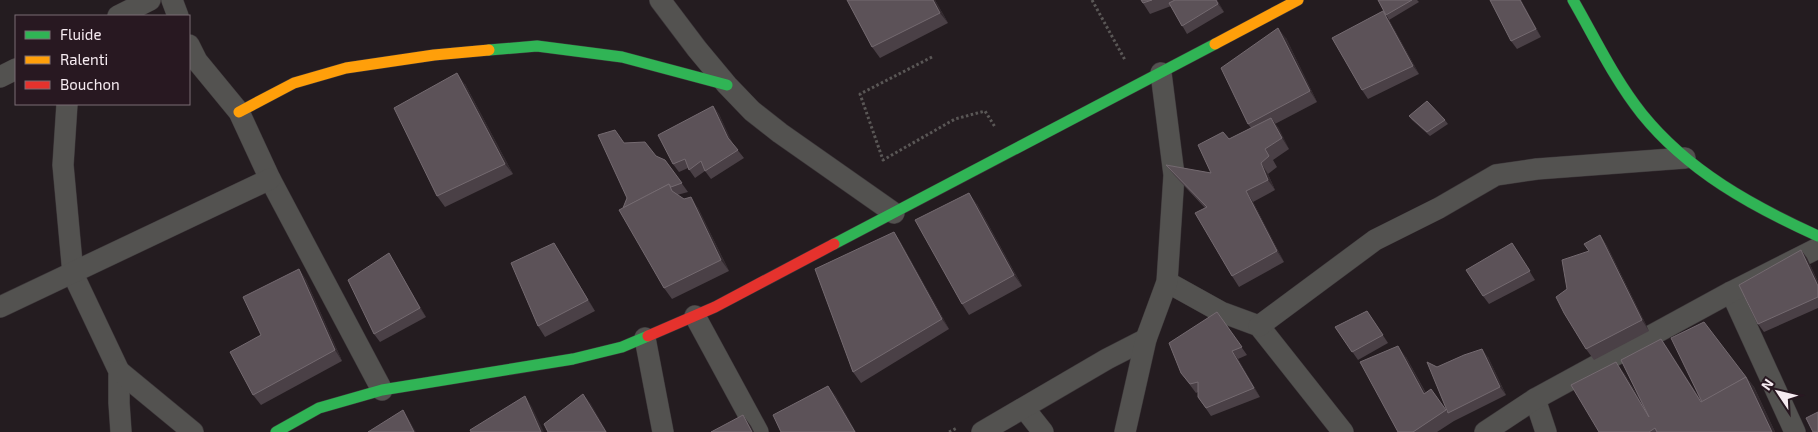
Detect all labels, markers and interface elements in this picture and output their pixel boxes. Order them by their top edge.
legend [15,15,190,105]
text: Fluide [60,25,101,43]
text: Ralenti [60,50,108,68]
text: Bouchon [60,75,120,93]
north arrow [1753,367,1803,417]
text: N [1757,375,1777,393]

